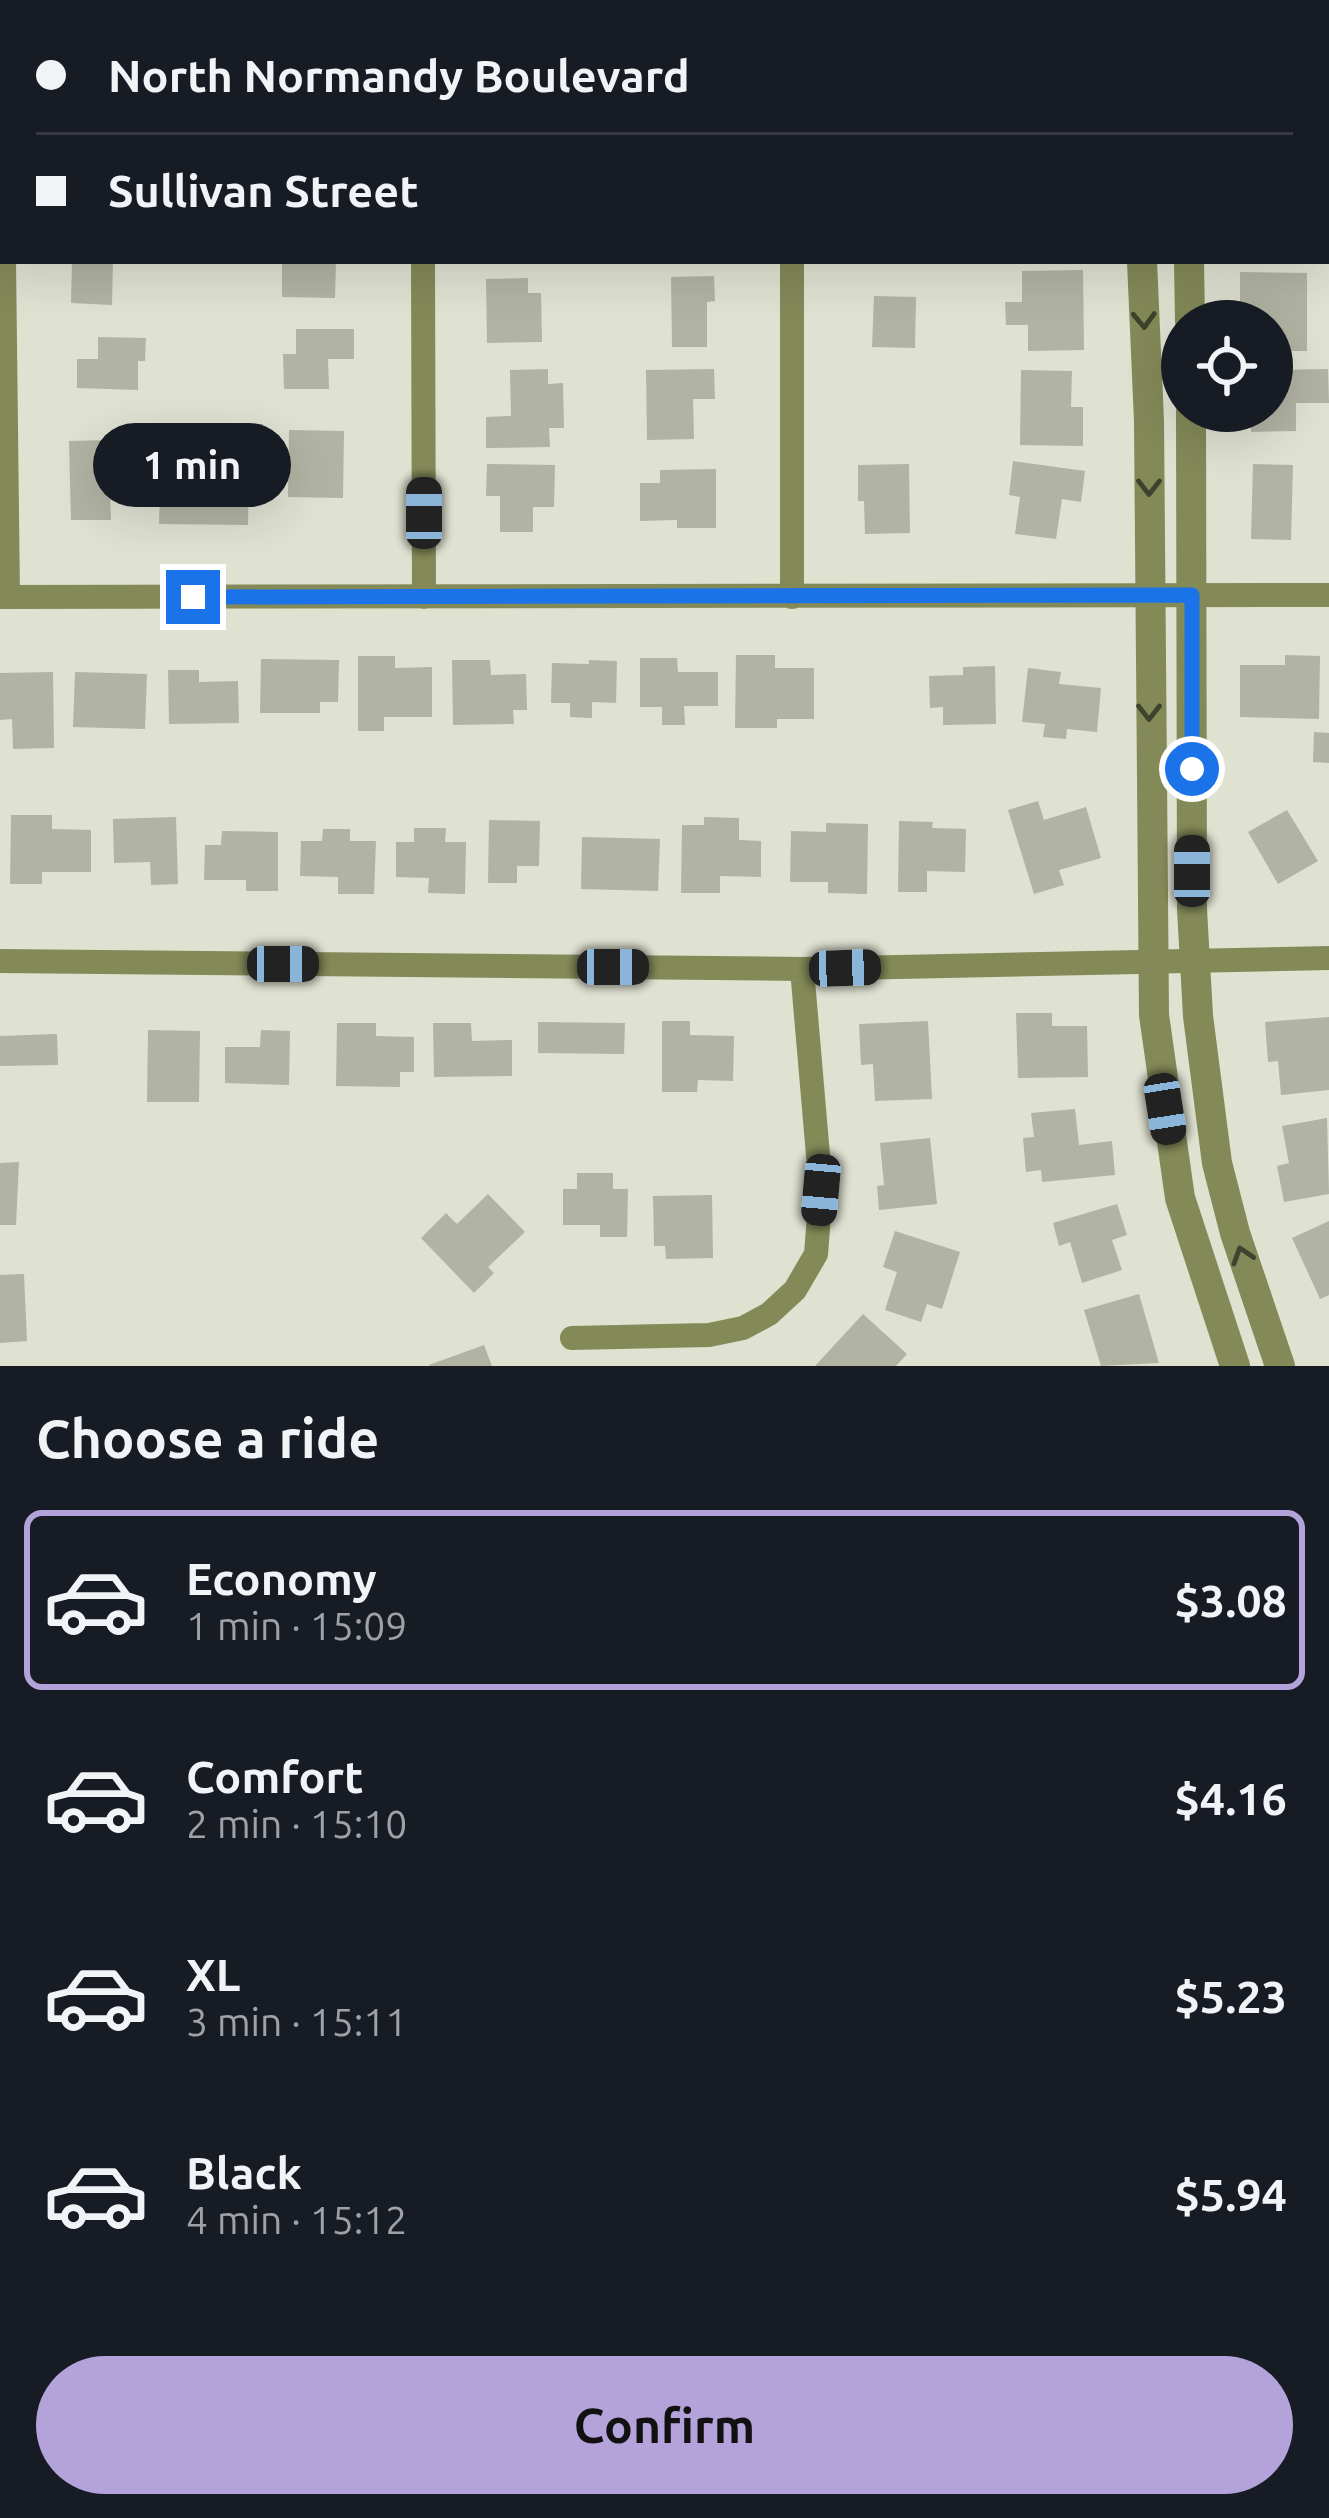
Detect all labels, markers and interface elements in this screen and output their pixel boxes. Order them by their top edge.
text: North Normandy Boulevard [108,50,690,101]
text: Sullivan Street [108,165,419,216]
map controls [1161,300,1293,432]
button: locate [1161,300,1293,432]
one-way arrow [1131,311,1157,329]
callout: 1 min [94,423,292,507]
text: 1 min [143,443,241,486]
car [406,477,442,549]
one-way arrow [1136,479,1162,497]
route end [166,570,220,624]
one-way arrow [1136,703,1162,722]
route start [1165,742,1219,796]
car [1174,835,1210,907]
car [247,946,319,982]
car [577,949,649,985]
car [808,949,882,987]
car [1142,1071,1188,1147]
car [800,1153,842,1227]
one-way arrow [1231,1245,1256,1266]
text: Choose a ride [36,1408,379,1468]
icon: car [42,1546,150,1654]
text: Economy [186,1553,377,1604]
text: $3.08 [1174,1575,1287,1626]
text: 1 min · 15:09 [186,1604,407,1647]
icon: car [42,1744,150,1852]
text: Comfort [186,1751,363,1802]
text: $4.16 [1174,1773,1287,1824]
text: 2 min · 15:10 [186,1802,407,1845]
icon: car [42,1942,150,2050]
text: XL [186,1949,240,2000]
text: $5.23 [1174,1971,1287,2022]
text: 3 min · 15:11 [186,2000,407,2043]
icon: car [42,2140,150,2248]
text: Black [186,2147,302,2198]
text: $5.94 [1174,2169,1287,2220]
text: 4 min · 15:12 [186,2198,407,2241]
button: Confirm [36,2356,1293,2494]

